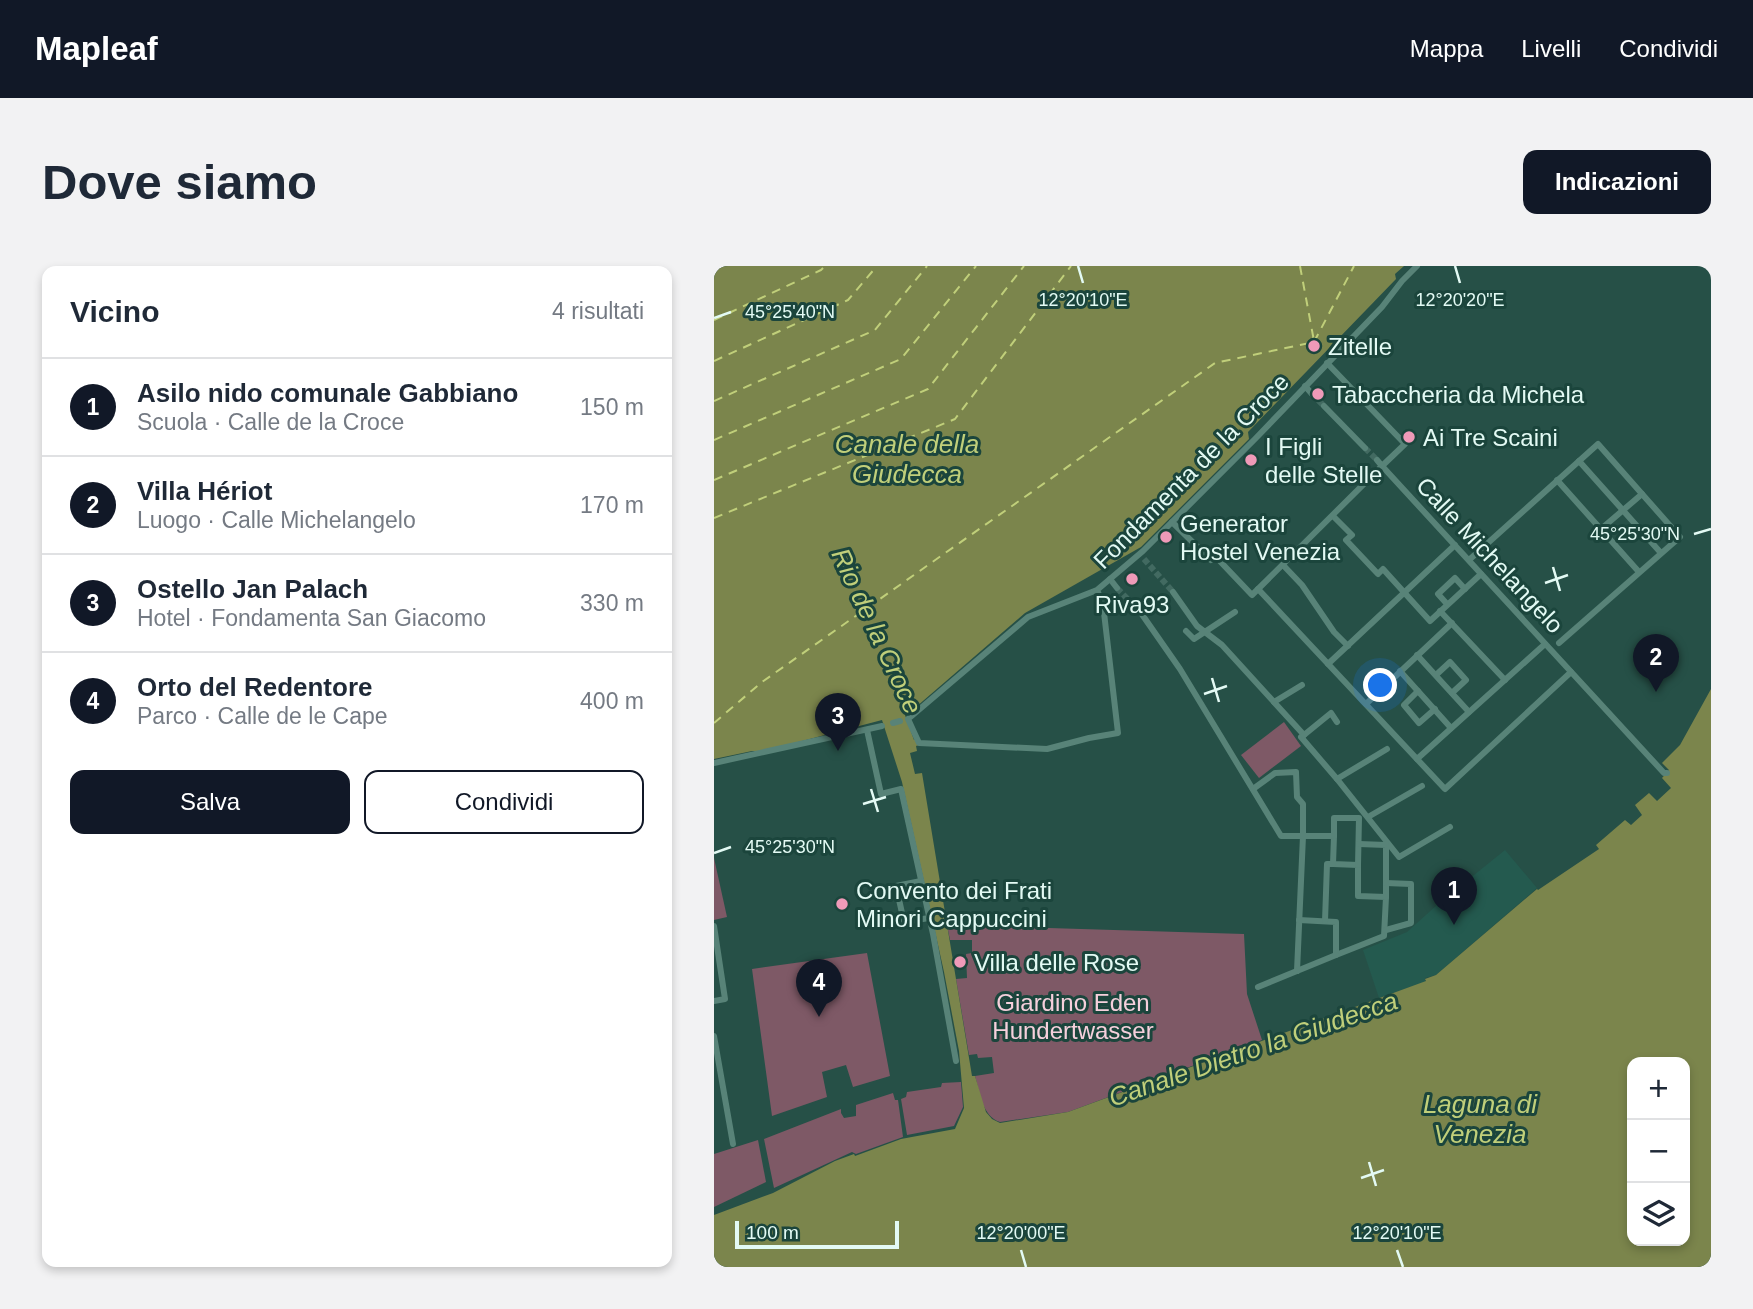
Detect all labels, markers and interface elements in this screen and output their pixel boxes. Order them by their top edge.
text: Mapleaf [35,30,158,67]
text: Mappa [1410,35,1483,62]
text: Livelli [1521,35,1581,62]
text: Condividi [1619,35,1718,62]
button: Indicazioni [1523,150,1711,214]
text: Dove siamo [42,155,317,209]
text: 12°20'10"E [1038,290,1128,310]
text: 12°20'20"E [1415,290,1505,310]
text: Vicino [70,295,159,328]
text: 4 risultati [552,298,644,324]
text: 45°25'40"N [745,302,835,322]
place label: Zitelle [1328,333,1392,360]
marker: Zitelle [1306,338,1322,354]
street label: Fondamenta de la Croce [1088,368,1294,574]
text: Asilo nido comunale Gabbiano [137,378,518,408]
place label: Tabaccheria da Michela [1332,381,1585,408]
marker: Tabaccheria da Michela [1310,386,1326,402]
text: 1 [87,394,99,420]
text: 150 m [580,394,644,420]
text: Scuola · Calle de la Croce [137,409,404,435]
place label: Ai Tre Scaini [1423,424,1558,451]
water label: Canale della Giudecca [835,429,979,489]
marker: Ai Tre Scaini [1401,429,1417,445]
place label: I Figli delle Stelle [1265,433,1382,488]
marker: I Figli delle Stelle [1243,452,1259,468]
street label: Calle Michelangelo [1411,472,1569,638]
text: Villa Hériot [137,476,272,506]
text: 2 [87,492,99,518]
text: 170 m [580,492,644,518]
text: Luogo · Calle Michelangelo [137,507,416,533]
place label: Generator Hostel Venezia [1180,510,1341,565]
text: 45°25'30"N [1590,524,1680,544]
marker: Generator Hostel Venezia [1158,529,1174,545]
water label: Rio de la Croce [826,543,928,719]
marker: Riva93 [1124,571,1140,587]
text: Ostello Jan Palach [137,574,368,604]
text: 3 [87,590,99,616]
text: 330 m [580,590,644,616]
place label: Riva93 [1095,591,1169,618]
text: Hotel · Fondamenta San Giacomo [137,605,486,631]
pin: 2 [1633,634,1679,692]
your location [1363,668,1397,702]
text: Orto del Redentore [137,672,372,702]
text: 4 [87,688,99,714]
text: 400 m [580,688,644,714]
pin: 3 [815,693,861,751]
text: Parco · Calle de le Cape [137,703,388,729]
button: Salva [70,770,350,834]
button: Condividi [364,770,644,834]
text: 45°25'30"N [745,837,835,857]
pin: 1 [1431,867,1477,925]
place label: Convento dei Frati Minori Cappuccini [856,877,1052,932]
marker: Convento dei Frati Minori Cappuccini [834,896,850,912]
place label: Villa delle Rose [974,949,1139,976]
marker: Villa delle Rose [952,954,968,970]
pin: 4 [796,959,842,1017]
water label: Canale Dietro la Giudecca [1105,985,1401,1113]
park label: Giardino Eden Hundertwasser [992,989,1154,1044]
map controls [1627,1057,1690,1246]
button: + [1627,1057,1690,1120]
water label: Laguna di Venezia [1423,1089,1538,1149]
button: − [1627,1120,1690,1183]
button: layers [1627,1183,1690,1246]
scale bar [735,1218,900,1250]
text: 100 m [746,1222,799,1243]
text: 12°20'00"E [976,1223,1066,1243]
text: 12°20'10"E [1352,1223,1442,1243]

